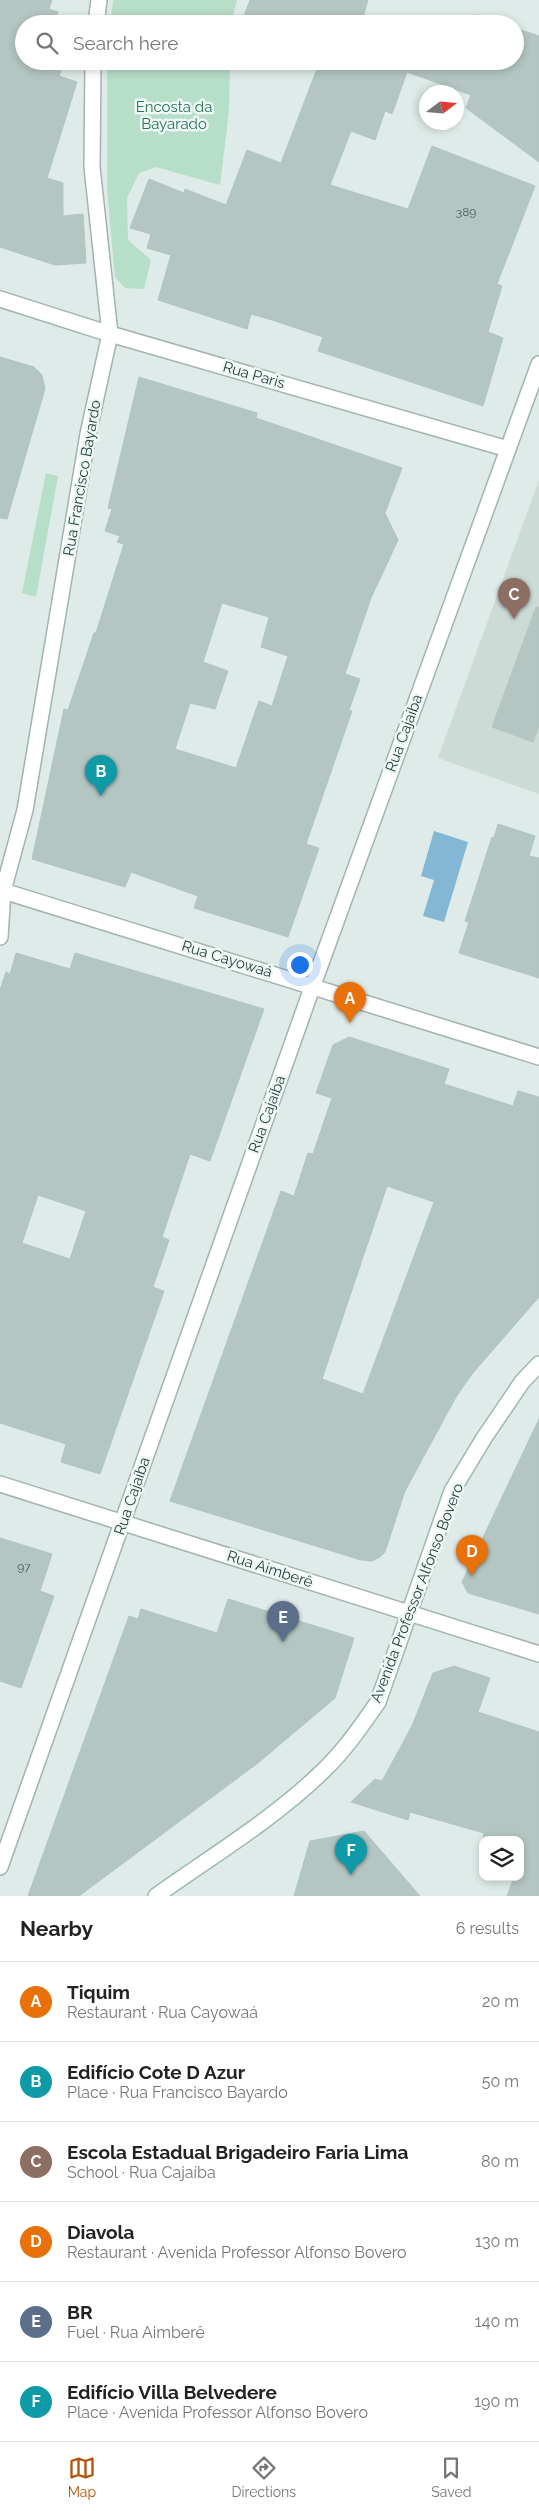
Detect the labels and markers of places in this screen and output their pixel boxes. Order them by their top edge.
pin: C [498,578,530,619]
pin: B [85,755,117,796]
pin: A [334,982,366,1023]
pin: D [456,1535,488,1576]
pin: E [267,1601,299,1642]
pin: F [335,1834,367,1875]

